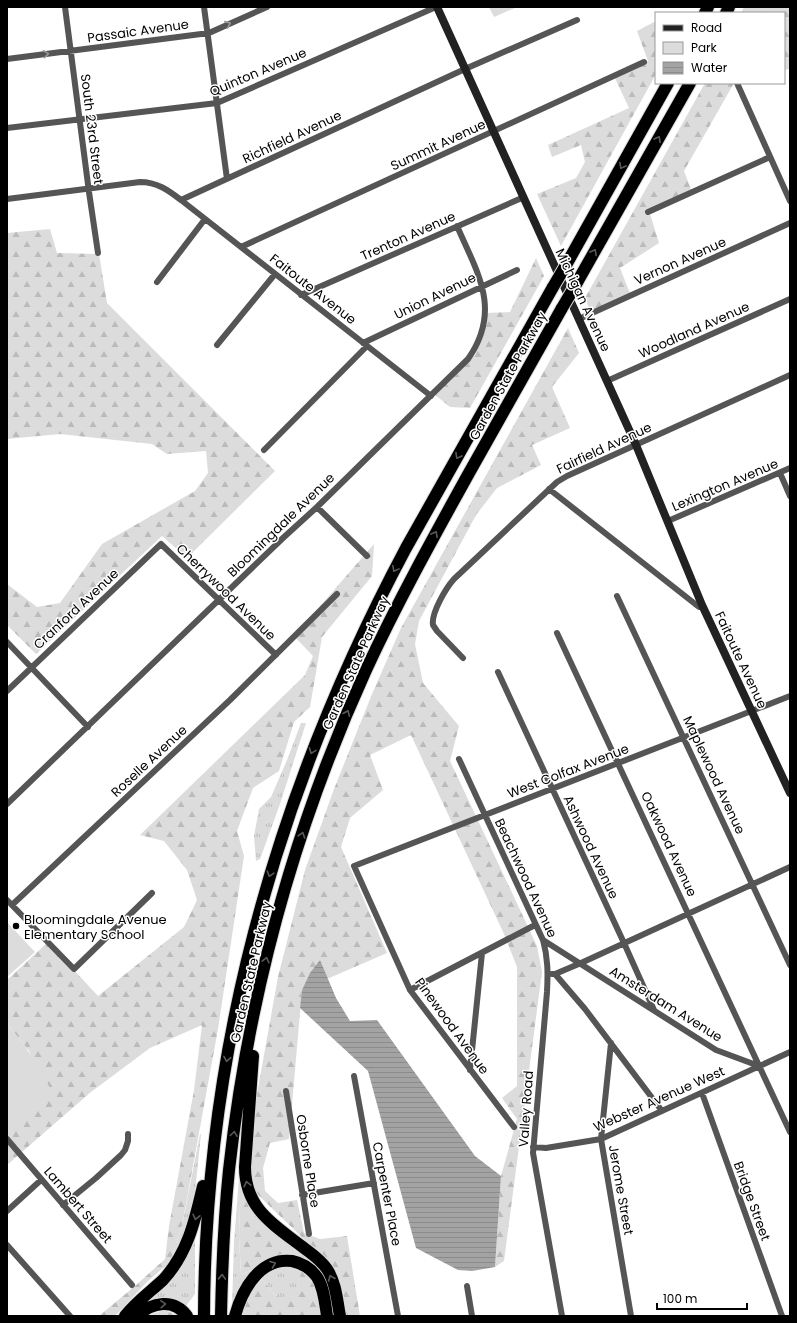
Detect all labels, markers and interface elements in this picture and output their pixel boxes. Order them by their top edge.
legend [655,12,785,84]
street label: Passaic Avenue [86,14,190,48]
text: Road [691,19,722,36]
one-way arrow [224,21,232,29]
text: Park [691,39,718,56]
street label: Quinton Avenue [207,43,309,101]
one-way arrow [43,50,49,59]
text: Water [691,59,728,76]
street label: South 23rd Street [76,73,108,186]
street label: Richfield Avenue [239,106,345,168]
street label: Summit Avenue [387,115,489,175]
one-way arrow [654,136,661,143]
one-way arrow [619,162,626,169]
street label: Trenton Avenue [358,207,458,265]
street label: Vernon Avenue [631,232,729,290]
street label: Michigan Avenue [551,245,615,355]
street label: Faitoute Avenue [266,249,360,329]
one-way arrow [590,249,597,256]
street label: Union Avenue [391,268,479,324]
street label: Woodland Avenue [636,297,752,363]
street label: Garden State Parkway [465,308,552,444]
street label: Fairfield Avenue [553,418,655,478]
one-way arrow [456,451,463,459]
street label: Lexington Avenue [669,454,781,516]
street label: Bloomingdale Avenue [223,469,339,581]
one-way arrow [431,531,438,538]
street label: Cherrywood Avenue [172,539,280,645]
street label: Cranford Avenue [29,564,123,654]
one-way arrow [392,565,400,572]
street label: Garden State Parkway [318,593,394,733]
street label: Faitoute Avenue [710,608,772,712]
one-way arrow [343,710,351,717]
street label: Maplewood Avenue [678,713,750,837]
street label: Roselle Avenue [107,721,191,801]
street label: West Colfax Avenue [504,739,632,803]
one-way arrow [309,748,317,755]
street label: Oakwood Avenue [636,788,702,900]
street label: Ashwood Avenue [559,792,623,902]
street label: Beachwood Avenue [490,815,562,941]
one-way arrow [297,832,306,839]
one-way arrow [266,870,275,877]
street label: Garden State Parkway [225,899,277,1045]
place label: Bloomingdale Avenue Elementary School [24,910,167,944]
marker: Bloomingdale Avenue Elementary School [11,921,21,931]
one-way arrow [262,957,270,963]
street label: Amsterdam Avenue [606,962,726,1046]
street label: Pinewood Avenue [410,974,494,1078]
one-way arrow [223,1056,231,1063]
street label: Webster Avenue West [590,1061,728,1137]
street label: Valley Road [514,1070,538,1148]
street label: Osborne Place [291,1113,325,1209]
one-way arrow [229,1130,238,1137]
street label: Carpenter Place [368,1140,406,1248]
street label: Jerome Street [604,1143,638,1237]
street label: Bridge Street [729,1159,775,1244]
street label: Lambert Street [39,1163,117,1248]
one-way arrow [243,1180,251,1187]
one-way arrow [192,1213,201,1220]
one-way arrow [269,1261,276,1269]
one-way arrow [218,1274,227,1280]
one-way arrow [328,1275,336,1283]
scale bar [657,1285,747,1311]
text: 100 m [663,1290,697,1307]
one-way arrow [160,1300,166,1309]

